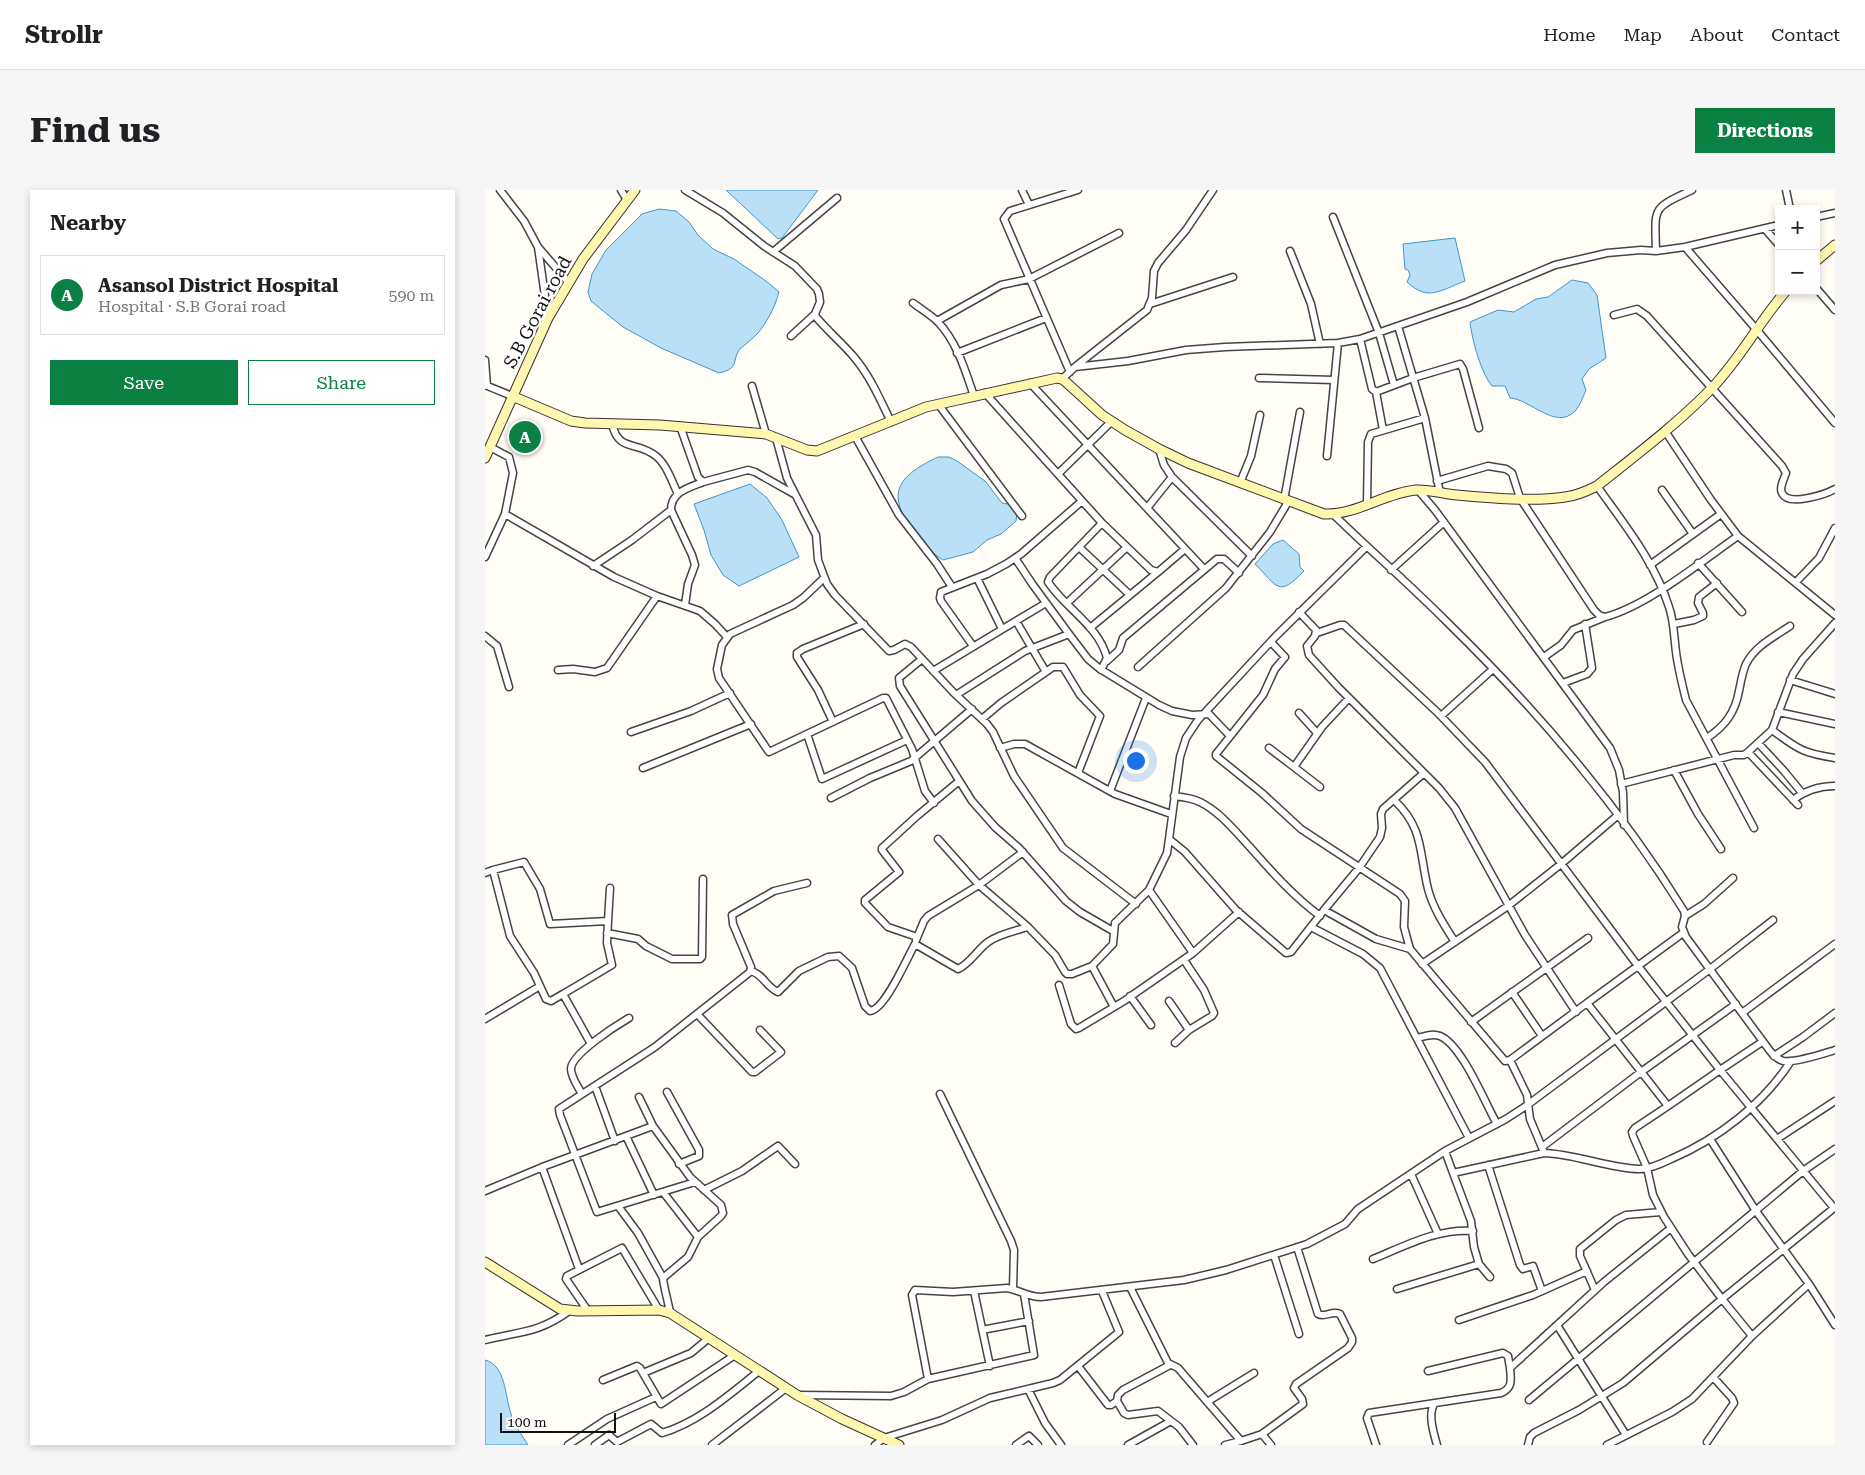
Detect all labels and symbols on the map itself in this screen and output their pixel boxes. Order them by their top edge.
street label: S.B Gorai road [499,252,576,372]
pin: A [509,418,541,456]
your location [1123,748,1149,774]
scale bar [500,1410,616,1433]

